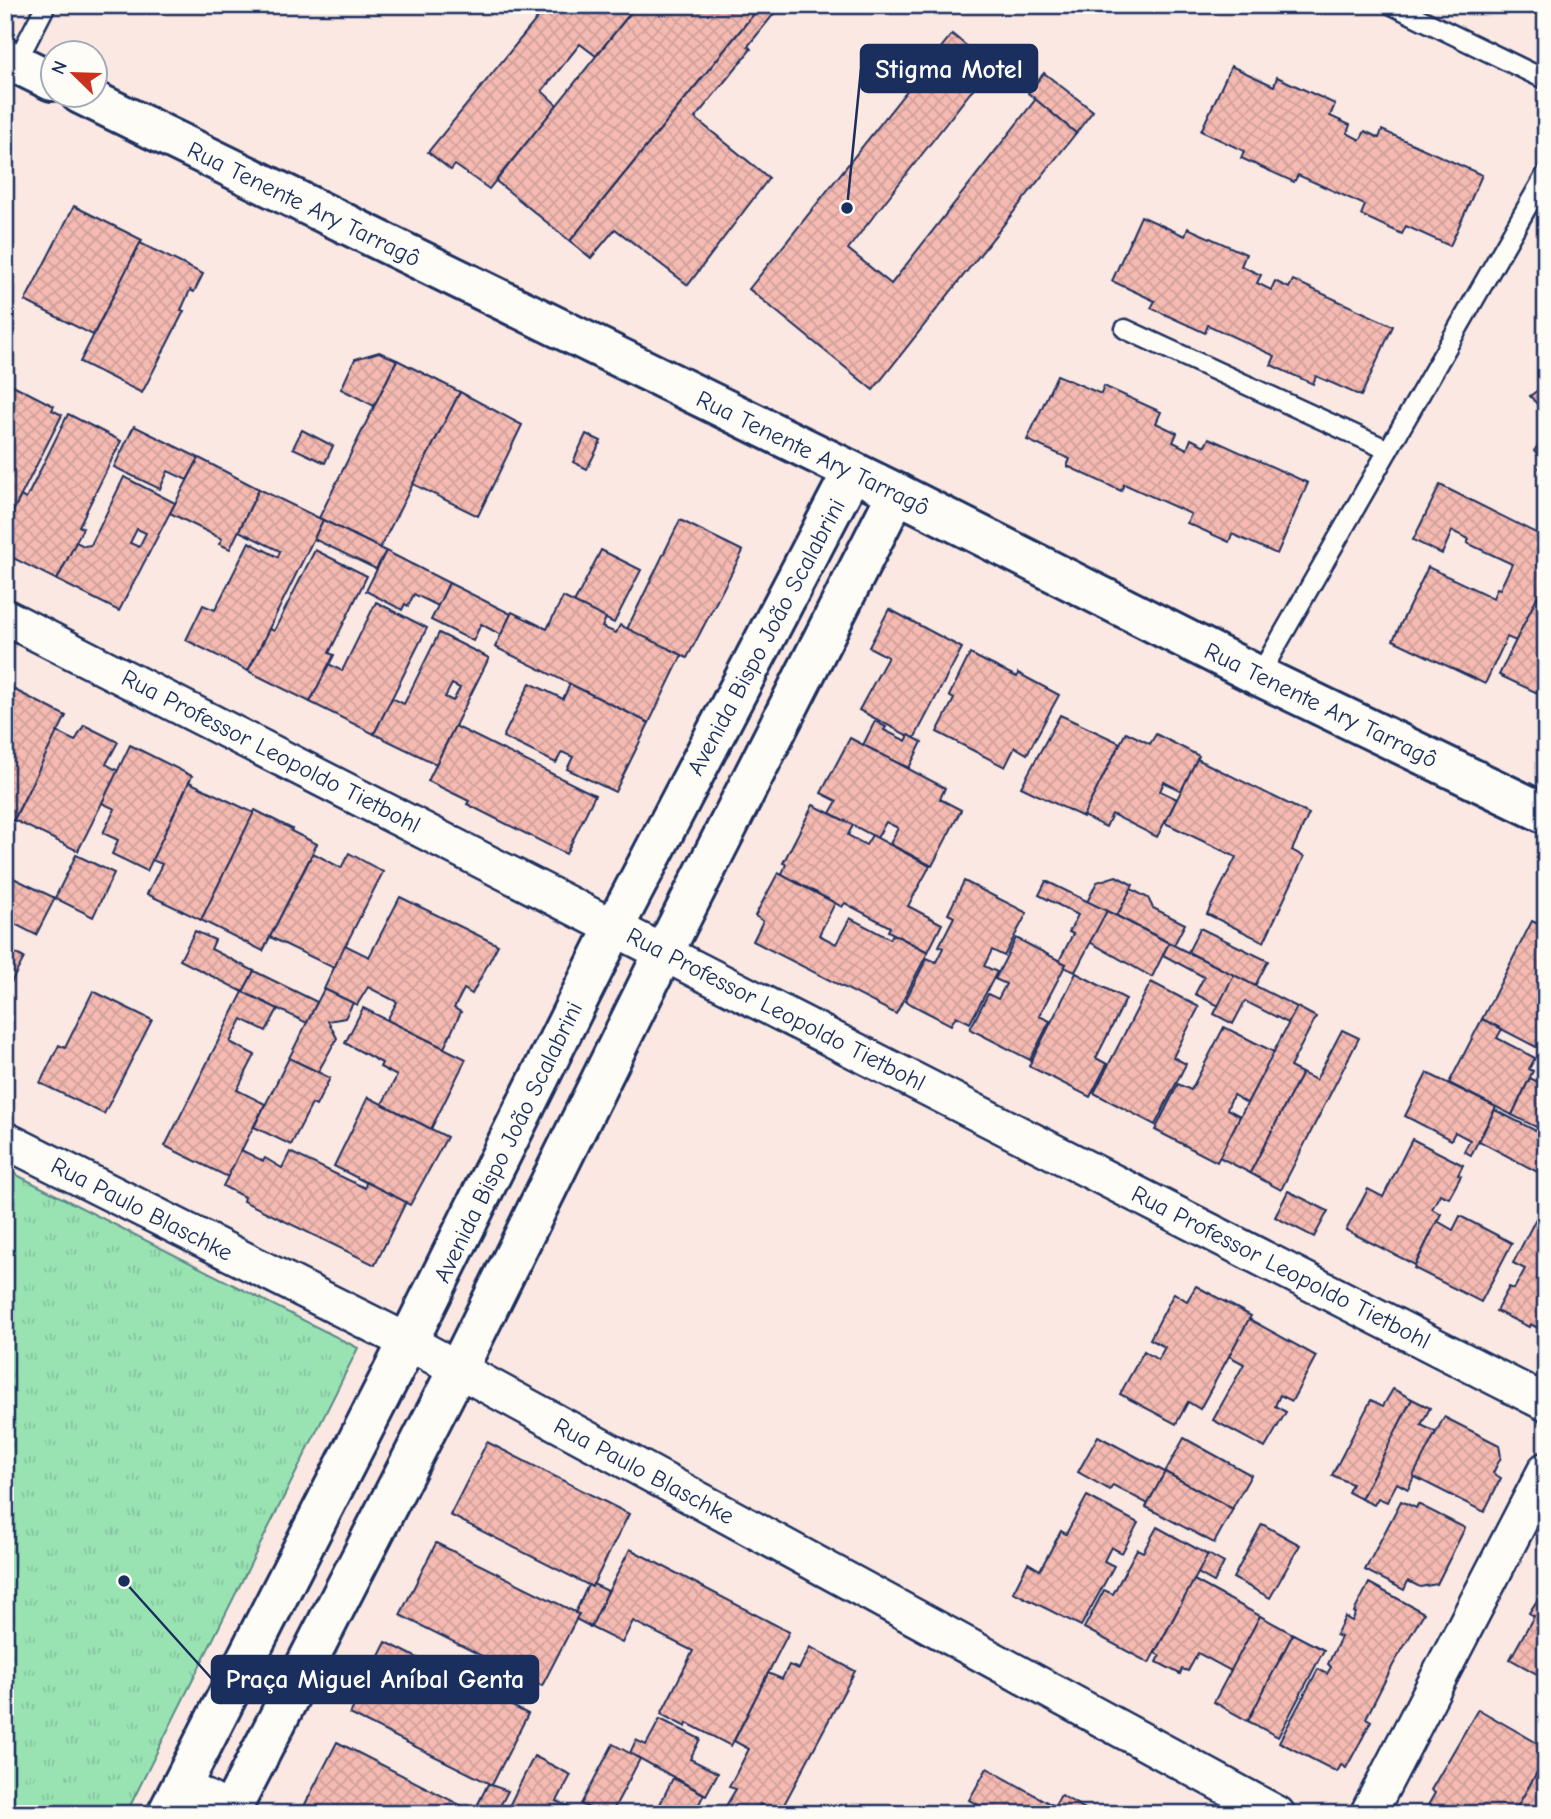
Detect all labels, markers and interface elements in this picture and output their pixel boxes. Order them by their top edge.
north arrow [38,38,108,108]
callout: Stigma Motel [861,45,1037,92]
text: Stigma Motel [875,55,1023,85]
text: N [47,58,72,78]
street label: Rua Tenente Ary Tarragô [183,135,425,273]
street label: Rua Tenente Ary Tarragô [692,384,934,522]
street label: Avenida Bispo João Scalabrini [681,494,851,780]
street label: Rua Tenente Ary Tarragô [1200,636,1442,774]
street label: Rua Professor Leopoldo Tietbohl [117,663,425,839]
street label: Rua Professor Leopoldo Tietbohl [622,921,930,1097]
street label: Avenida Bispo João Scalabrini [428,997,588,1287]
street label: Rua Paulo Blaschke [47,1151,237,1267]
street label: Rua Professor Leopoldo Tietbohl [1127,1179,1435,1355]
street label: Rua Paulo Blaschke [549,1412,739,1530]
callout: Praça Miguel Aníbal Genta [212,1656,538,1703]
text: Praça Miguel Aníbal Genta [226,1665,524,1695]

